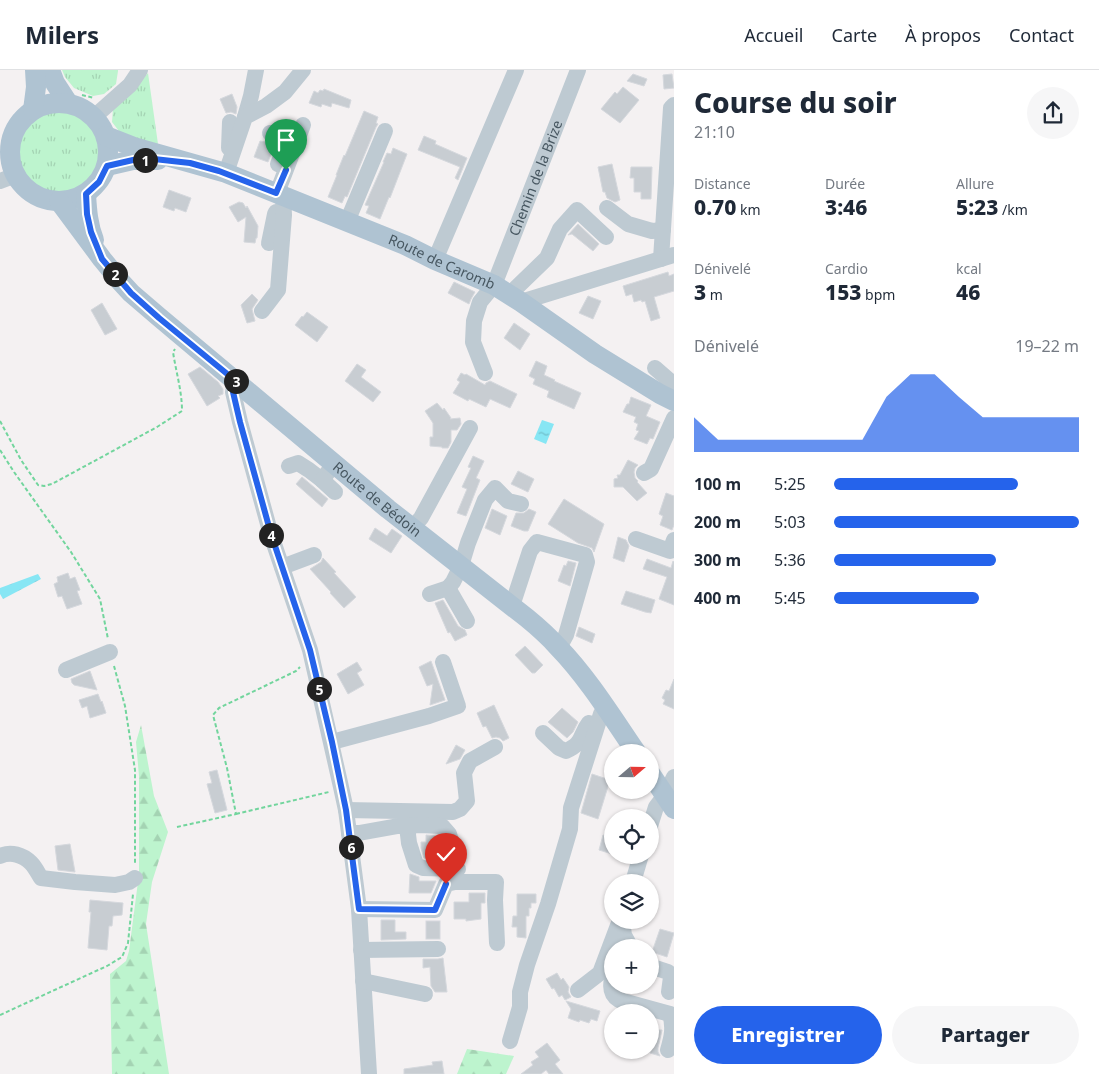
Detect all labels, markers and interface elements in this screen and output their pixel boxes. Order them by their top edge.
text: Milers [25,18,99,51]
text: Accueil [744,23,804,47]
text: Carte [832,23,877,47]
text: À propos [905,23,981,47]
text: Contact [1009,23,1074,47]
text: Course du soir [694,83,896,121]
button: share [1027,87,1079,139]
street label: Chemin de la Brize [504,117,567,239]
pin [265,119,307,170]
text: 21:10 [694,121,735,143]
icon: arrive [272,126,300,154]
pin: 1 [132,148,158,172]
text: 1 [141,151,150,170]
text: Distance [694,174,751,193]
text: Durée [825,174,865,193]
text: Allure [956,174,994,193]
text: 0.70 [694,193,736,221]
text: 3:46 [825,193,867,221]
text: 5:23 [956,193,998,221]
text: km [736,200,761,219]
text: /km [998,200,1028,219]
street label: Route de Caromb [386,229,498,293]
text: Dénivelé [694,259,751,278]
text: Cardio [825,259,868,278]
text: kcal [956,259,982,278]
pin: 2 [102,262,128,286]
text: 2 [111,265,120,284]
text: 3 [694,278,706,306]
text: 153 [825,278,861,306]
text: 46 [956,278,980,306]
text: m [706,285,723,304]
text: bpm [861,285,895,304]
text: Dénivelé [694,335,759,357]
text: 19–22 m [1015,335,1079,357]
pin: 3 [224,368,248,394]
text: 3 [232,372,241,391]
street label: Route de Bédoin [329,457,426,541]
text: 100 m [694,473,741,495]
text: 5:25 [774,473,806,495]
text: 200 m [694,511,741,533]
text: 5:03 [774,511,806,533]
pin: 4 [258,522,284,548]
text: 4 [267,526,276,545]
text: 300 m [694,549,741,571]
text: 5:36 [774,549,806,571]
text: 400 m [694,587,741,609]
text: 5:45 [774,587,806,609]
pin: 5 [306,676,332,702]
text: 5 [315,680,324,699]
north arrow [604,744,659,799]
map controls [604,744,659,1059]
button: locate [604,809,659,864]
pin [425,833,467,884]
pin: 6 [338,834,364,860]
text: 6 [347,838,356,857]
icon: check [432,840,460,868]
button: layers [604,874,659,929]
button: + [604,939,659,994]
button: − [604,1004,659,1059]
button: Enregistrer [694,1006,882,1064]
button: Partager [892,1006,1079,1064]

